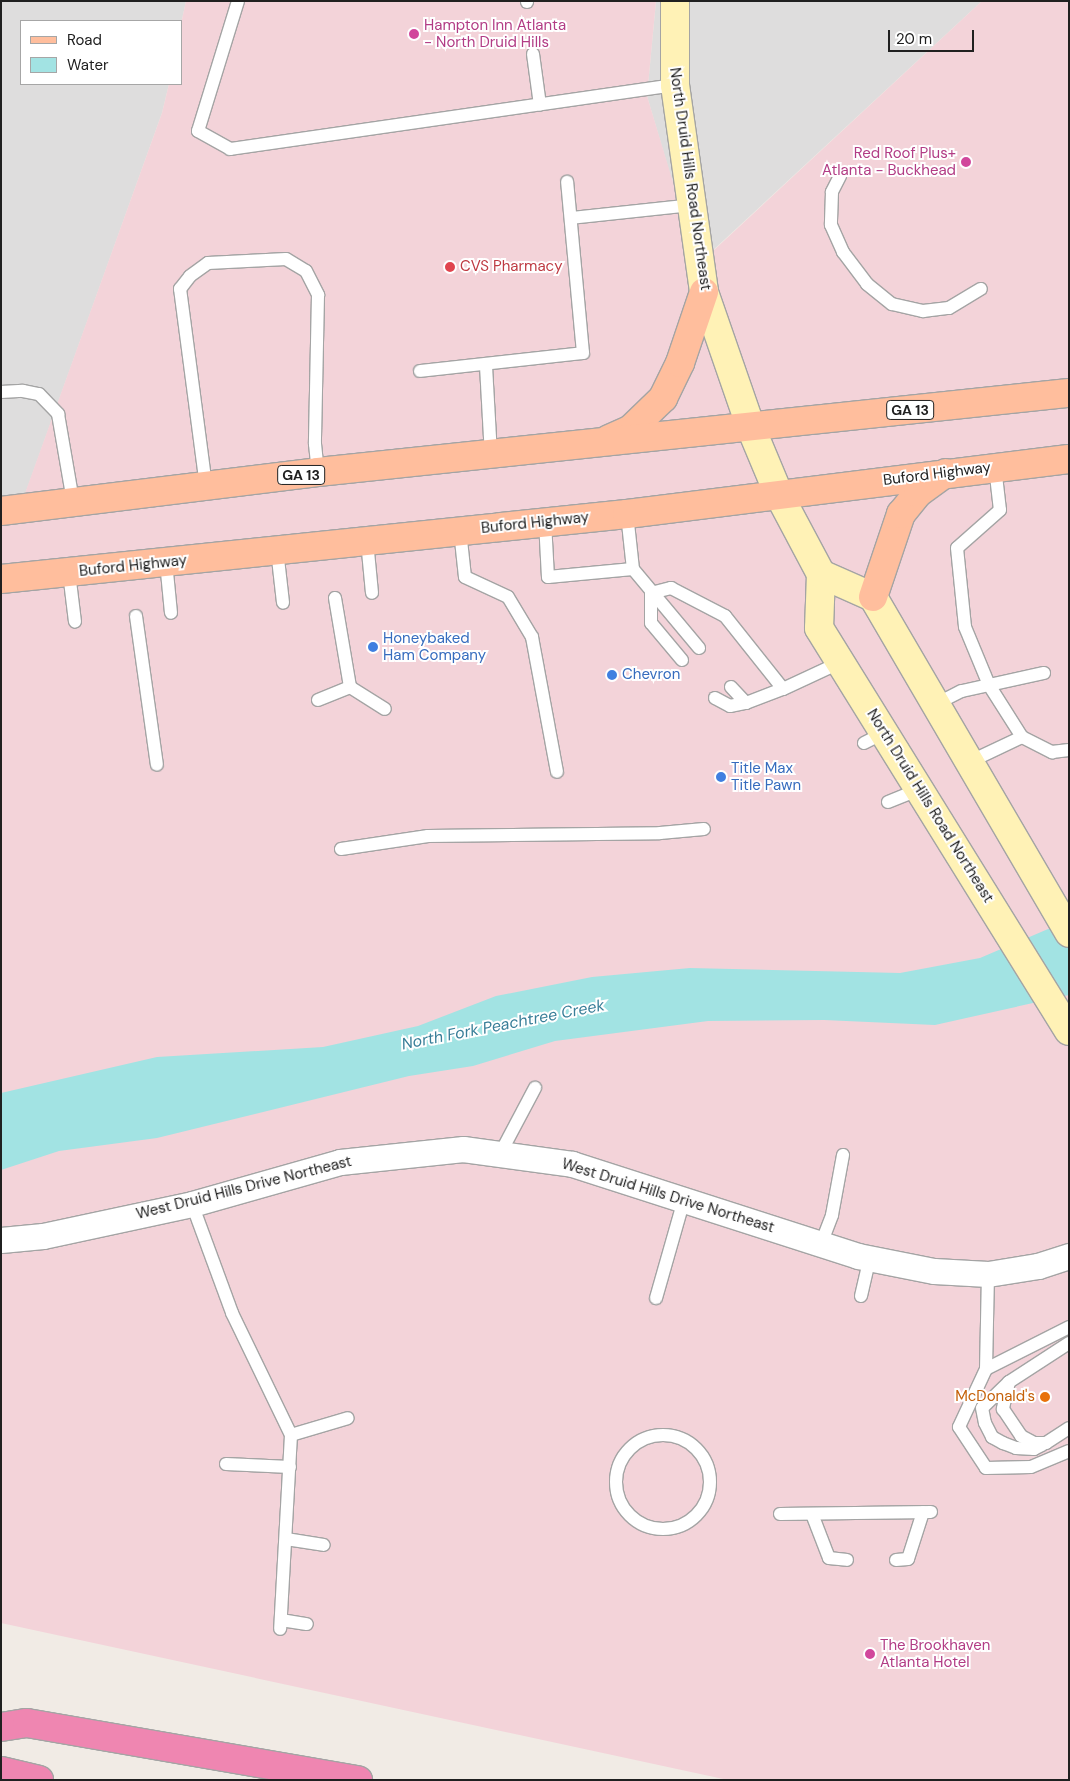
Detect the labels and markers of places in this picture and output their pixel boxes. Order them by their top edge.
place label: Hampton Inn Atlanta - North Druid Hills [424,16,566,51]
marker: Hampton Inn Atlanta - North Druid Hills [408,28,420,40]
place label: Red Roof Plus+ Atlanta - Buckhead [822,144,956,179]
marker: Red Roof Plus+ Atlanta - Buckhead [960,156,972,168]
place label: CVS Pharmacy [460,258,563,276]
marker: CVS Pharmacy [444,261,456,273]
place label: Honeybaked Ham Company [383,629,486,664]
marker: Honeybaked Ham Company [367,641,379,653]
place label: Chevron [622,666,680,684]
marker: Chevron [606,669,618,681]
place label: Title Max Title Pawn [731,759,801,794]
marker: Title Max Title Pawn [715,771,727,783]
place label: McDonald's [955,1388,1035,1406]
marker: McDonald's [1039,1391,1051,1403]
place label: The Brookhaven Atlanta Hotel [880,1636,990,1671]
marker: The Brookhaven Atlanta Hotel [864,1648,876,1660]

